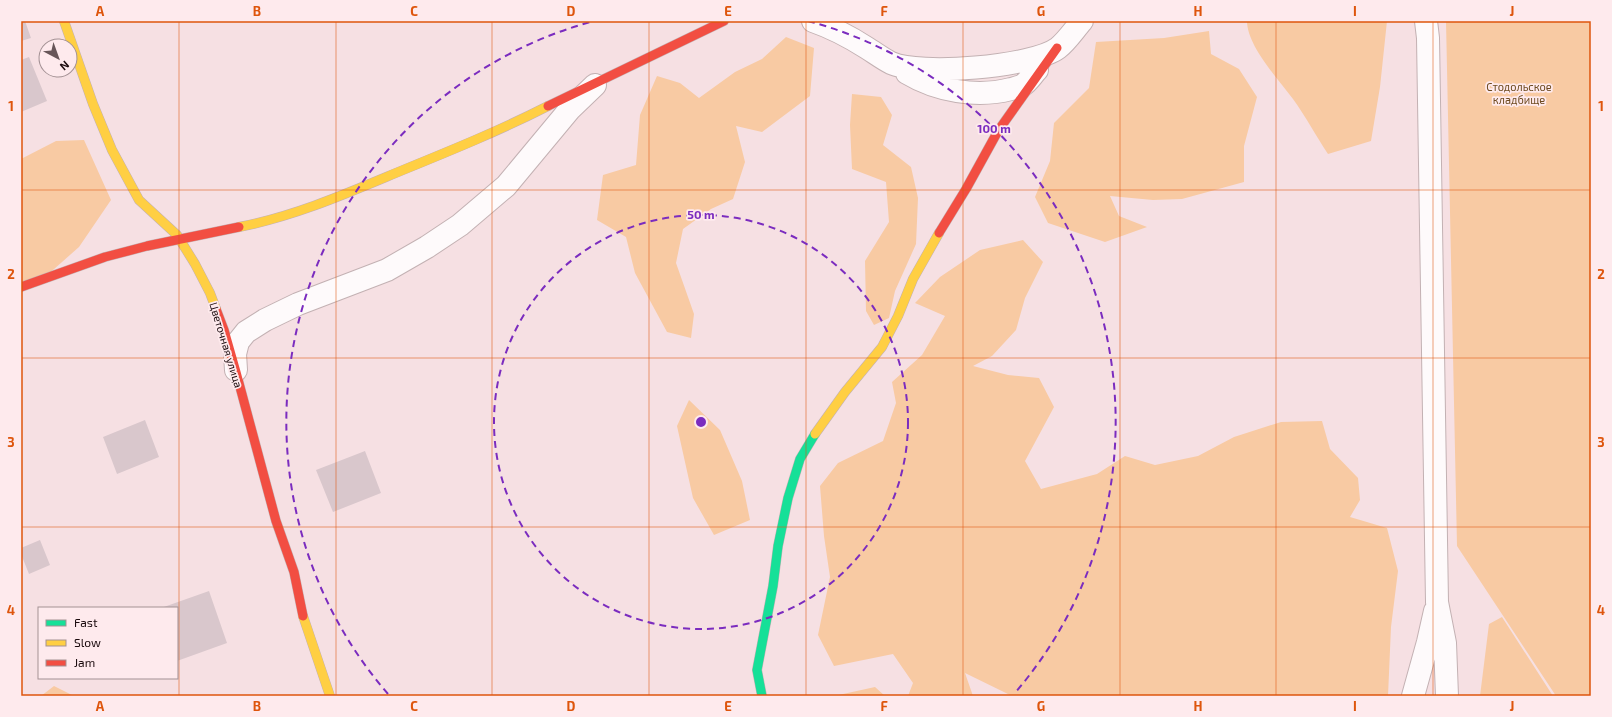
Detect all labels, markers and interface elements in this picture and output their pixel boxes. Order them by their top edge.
text: A [96,3,105,19]
text: B [253,3,261,19]
text: C [410,3,418,19]
text: D [567,3,576,19]
text: E [724,3,732,19]
text: F [880,3,888,19]
text: G [1037,3,1045,19]
text: H [1194,3,1203,19]
text: I [1353,3,1357,19]
text: J [1510,3,1514,19]
north arrow [38,38,78,78]
text: N [58,58,72,73]
park label: Стодольское кладбище [1486,80,1552,106]
text: 1 [8,98,14,114]
text: 1 [1598,98,1604,114]
text: 100 m [977,121,1011,135]
text: 50 m [687,207,715,221]
text: 2 [7,266,15,282]
text: 2 [1597,266,1605,282]
street label: Цветочная улица [206,301,246,389]
centre of rings [694,415,708,429]
text: 3 [7,434,15,450]
text: 3 [1597,434,1605,450]
text: 4 [7,602,15,618]
text: 4 [1597,602,1605,618]
legend [38,607,178,679]
text: Fast [74,615,98,629]
text: Slow [74,635,101,649]
text: Jam [74,655,95,669]
text: A [96,698,105,714]
text: B [253,698,261,714]
text: C [410,698,418,714]
text: D [567,698,576,714]
text: E [724,698,732,714]
text: F [880,698,888,714]
text: G [1037,698,1045,714]
text: H [1194,698,1203,714]
text: I [1353,698,1357,714]
text: J [1510,698,1514,714]

